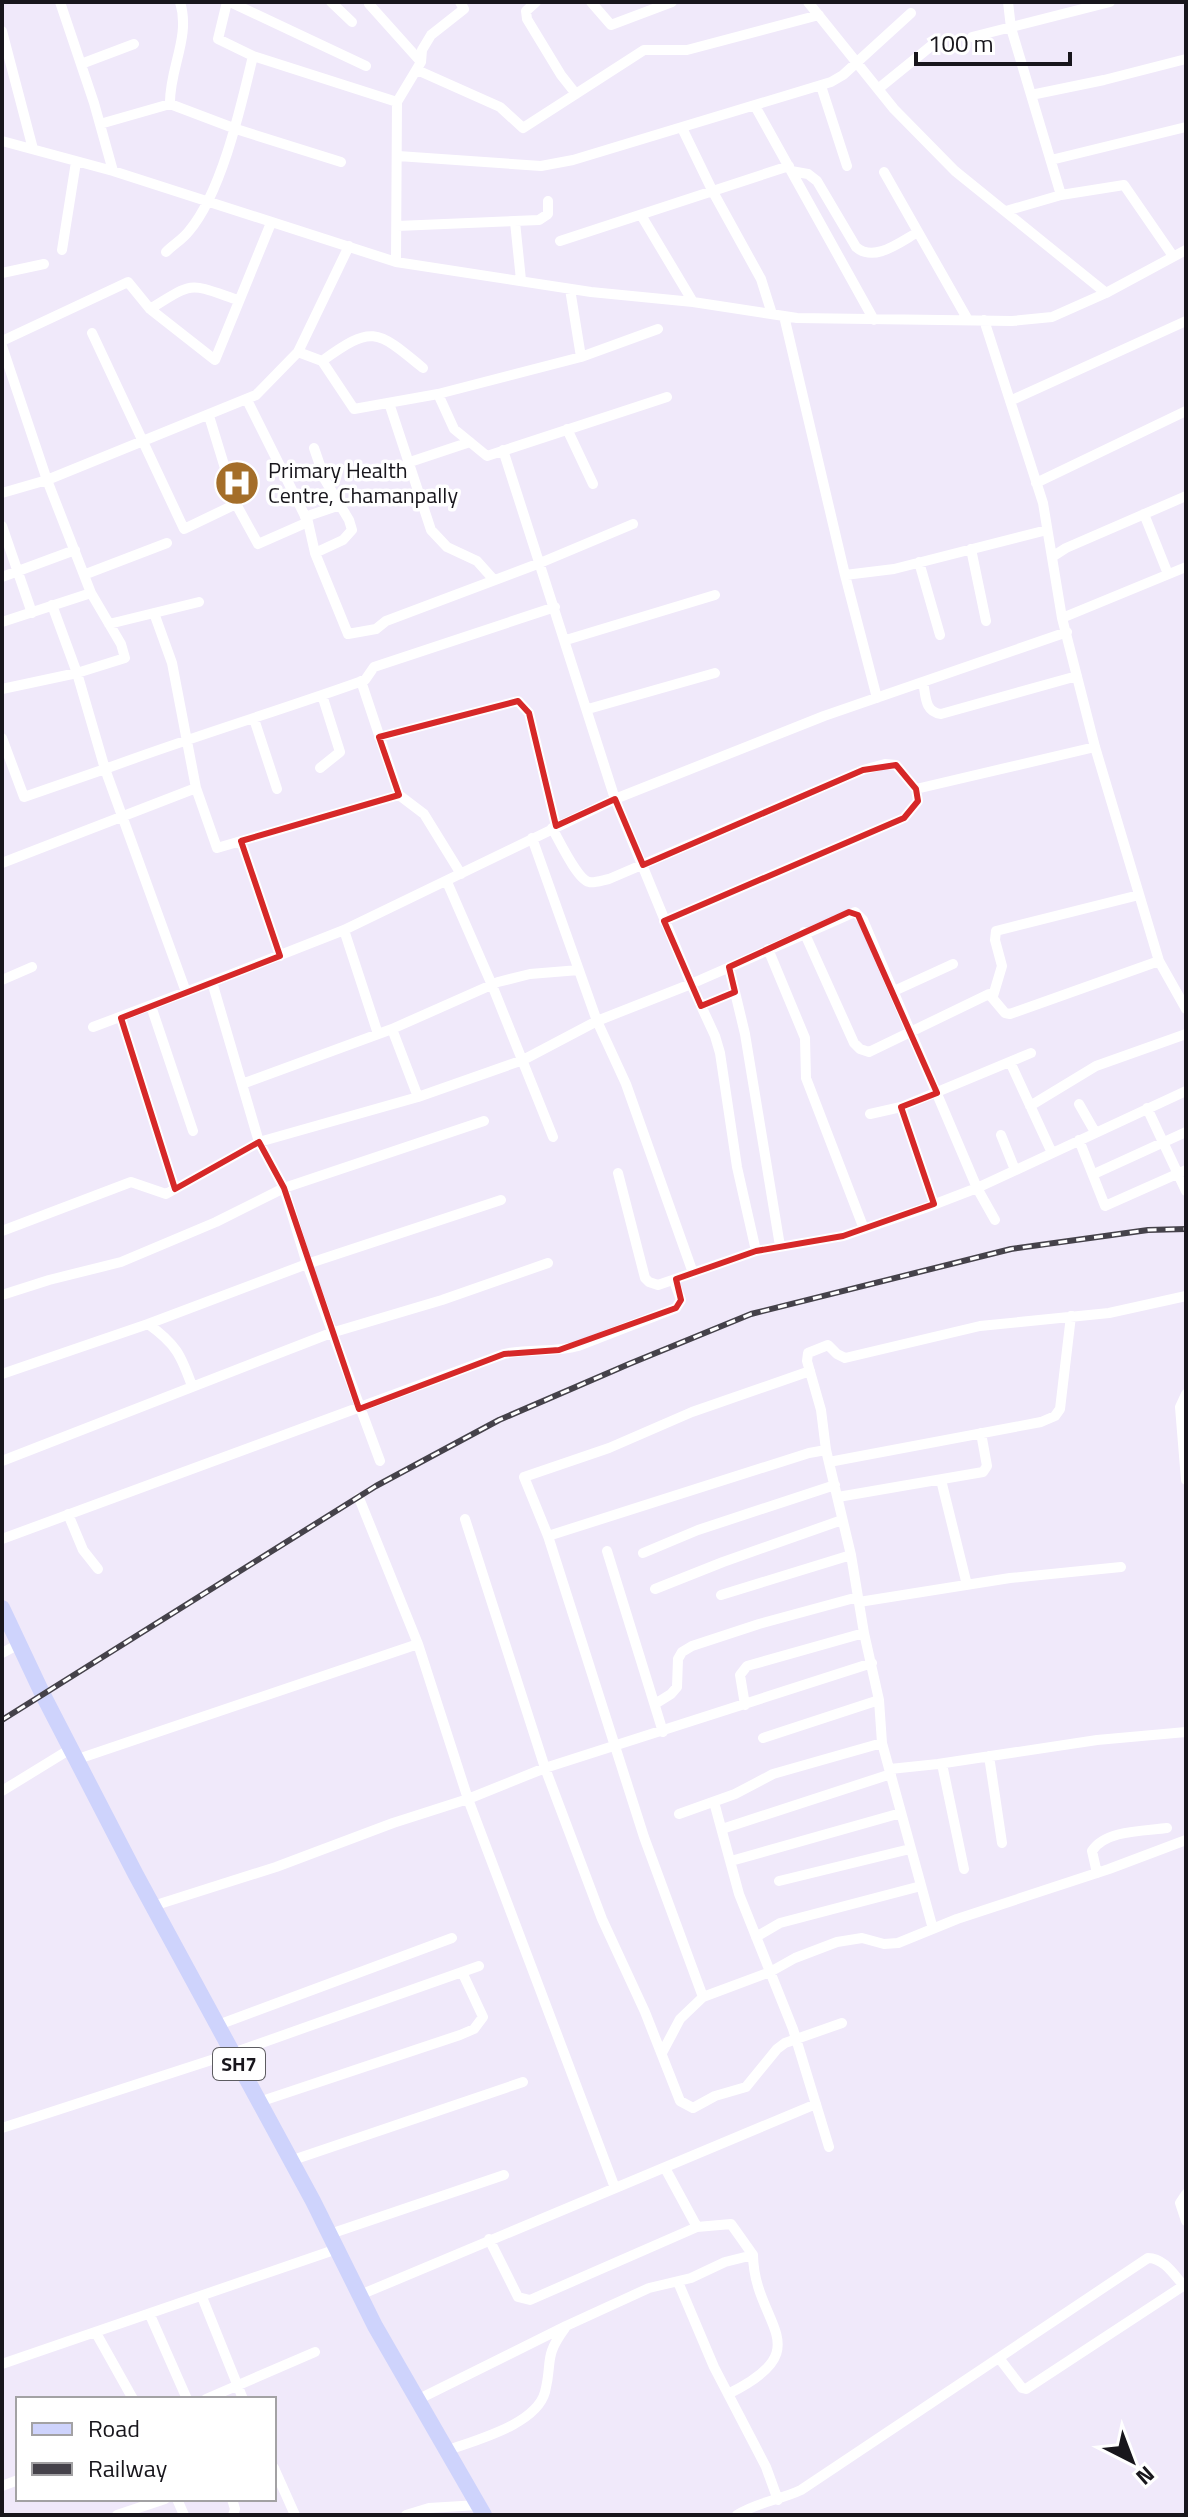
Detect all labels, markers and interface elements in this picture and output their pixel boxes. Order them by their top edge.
scale bar [916,16,1070,66]
text: 100 m [928,25,994,61]
place label: Primary Health Centre, Chamanpally [268,453,458,512]
hospital icon: Primary Health Centre, Chamanpally [213,459,261,507]
road number: SH7 [213,2048,265,2080]
legend [16,2397,276,2501]
text: Road [88,2410,140,2446]
north arrow [1092,2421,1172,2501]
text: Railway [88,2450,168,2486]
text: N [1128,2458,1162,2494]

